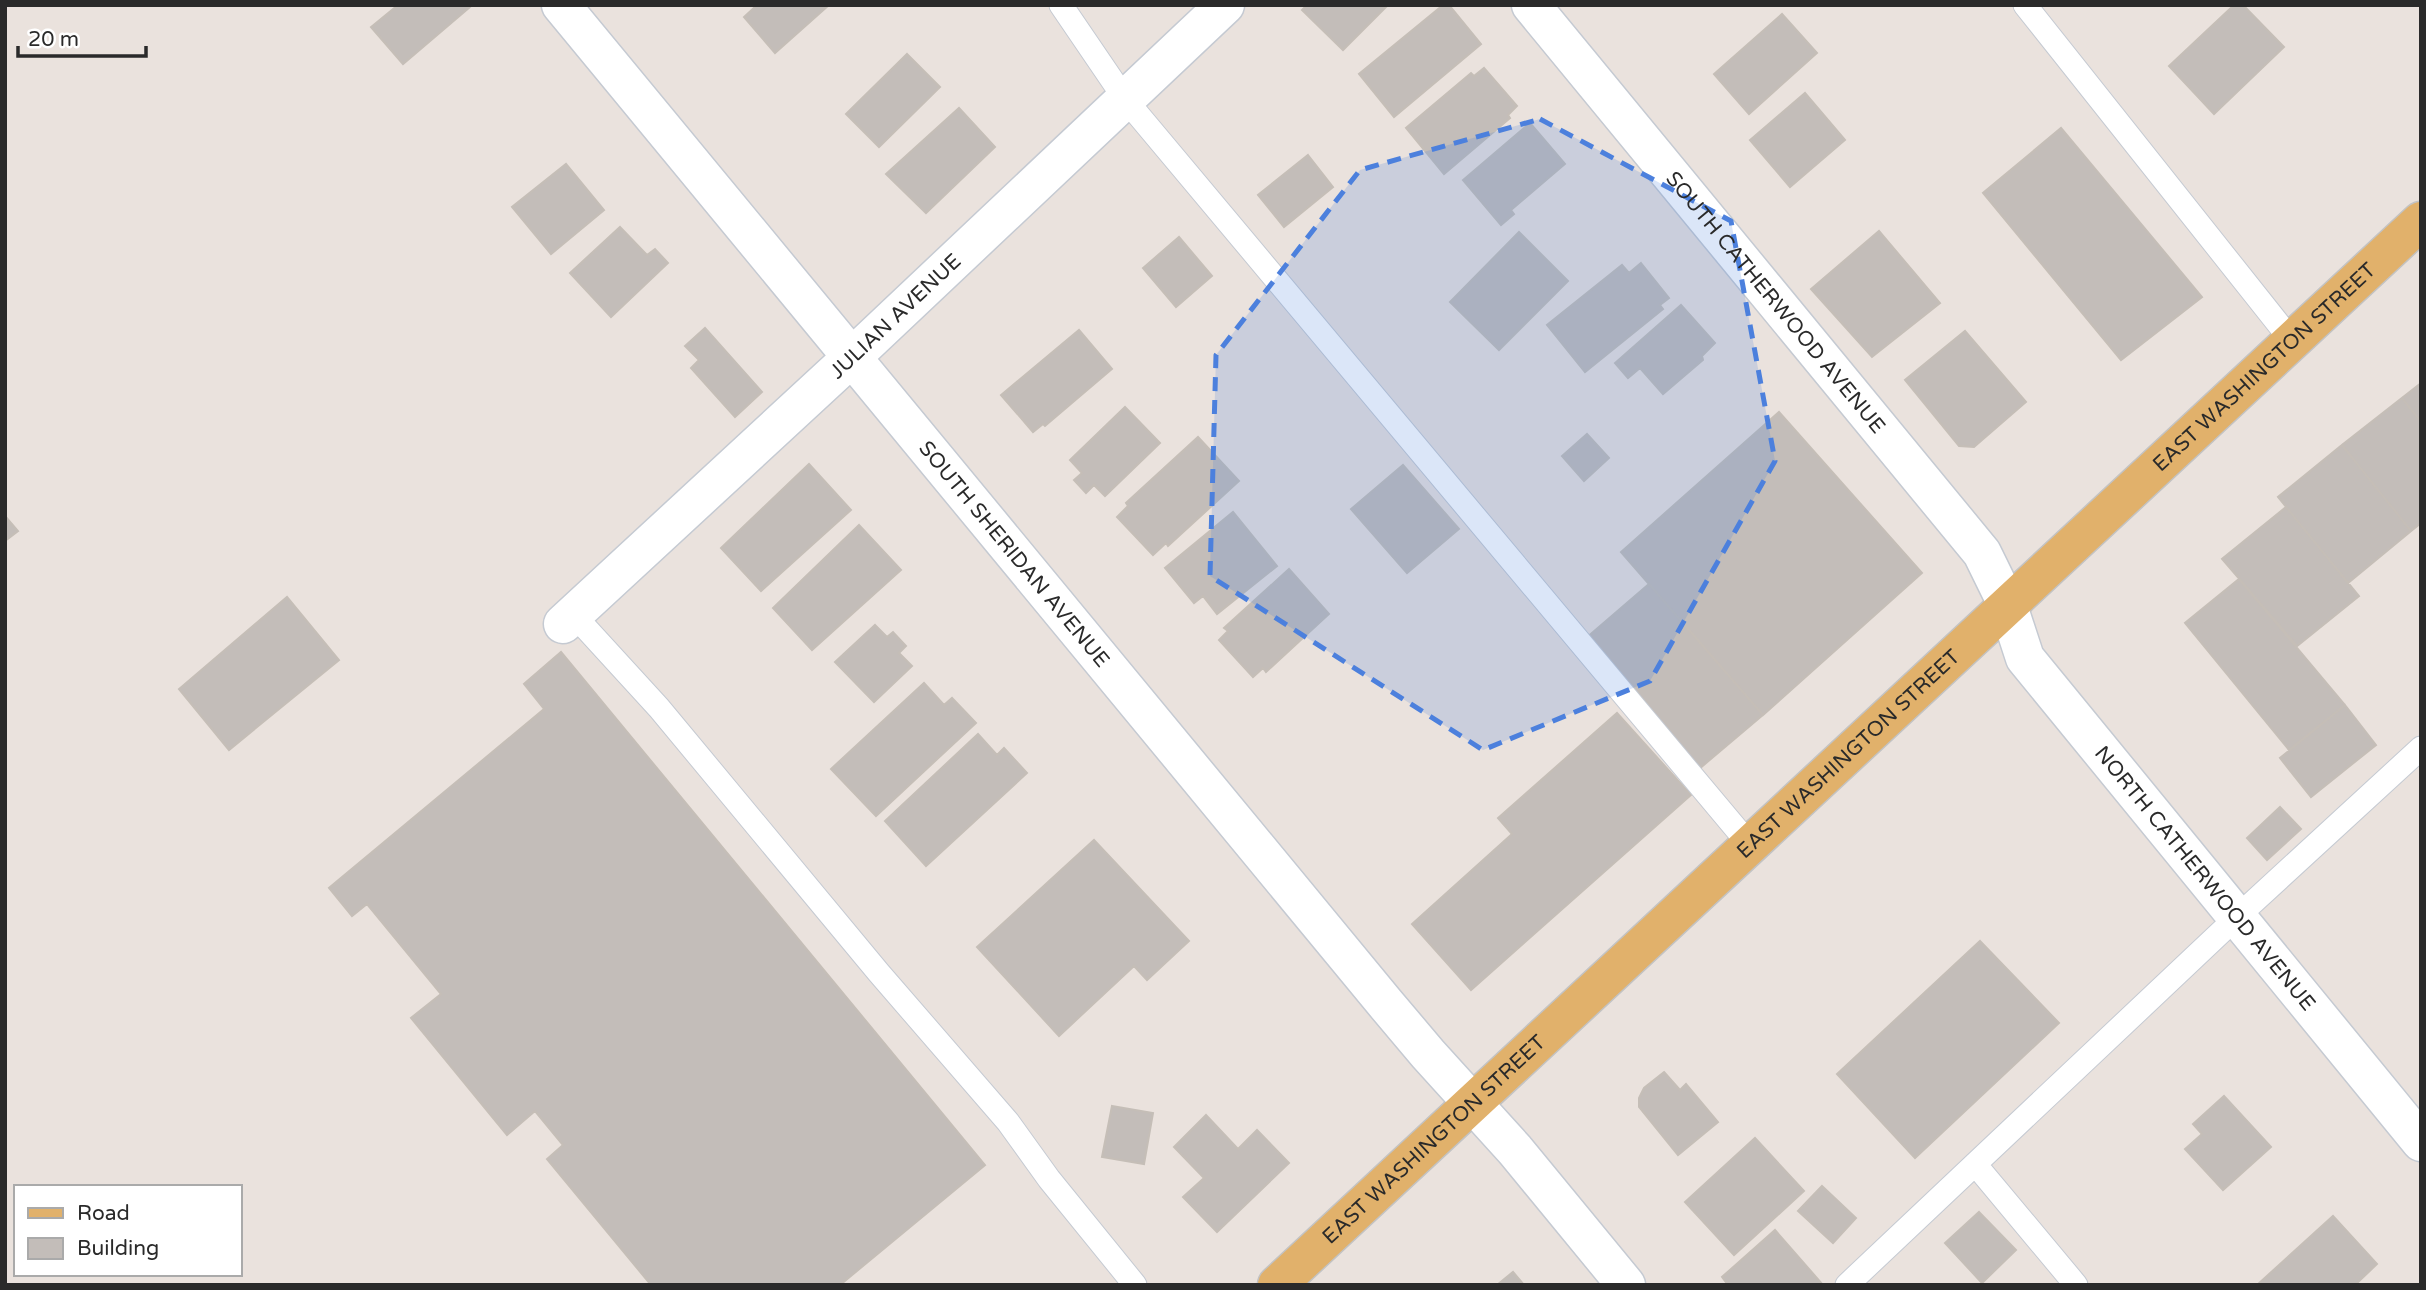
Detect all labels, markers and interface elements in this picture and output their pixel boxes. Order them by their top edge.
scale bar [18,14,145,58]
text: 20 m [28,27,79,52]
street label: SOUTH CATHERWOOD AVENUE [1661,166,1891,438]
street label: JULIAN AVENUE [825,248,966,384]
street label: EAST WASHINGTON STREET [2147,257,2381,477]
street label: SOUTH SHERIDAN AVENUE [914,436,1115,672]
street label: EAST WASHINGTON STREET [1732,644,1965,863]
street label: NORTH CATHERWOOD AVENUE [2090,741,2321,1016]
street label: EAST WASHINGTON STREET [1317,1029,1550,1249]
legend [14,1185,242,1276]
text: Road [77,1201,130,1226]
text: Building [77,1236,159,1261]

